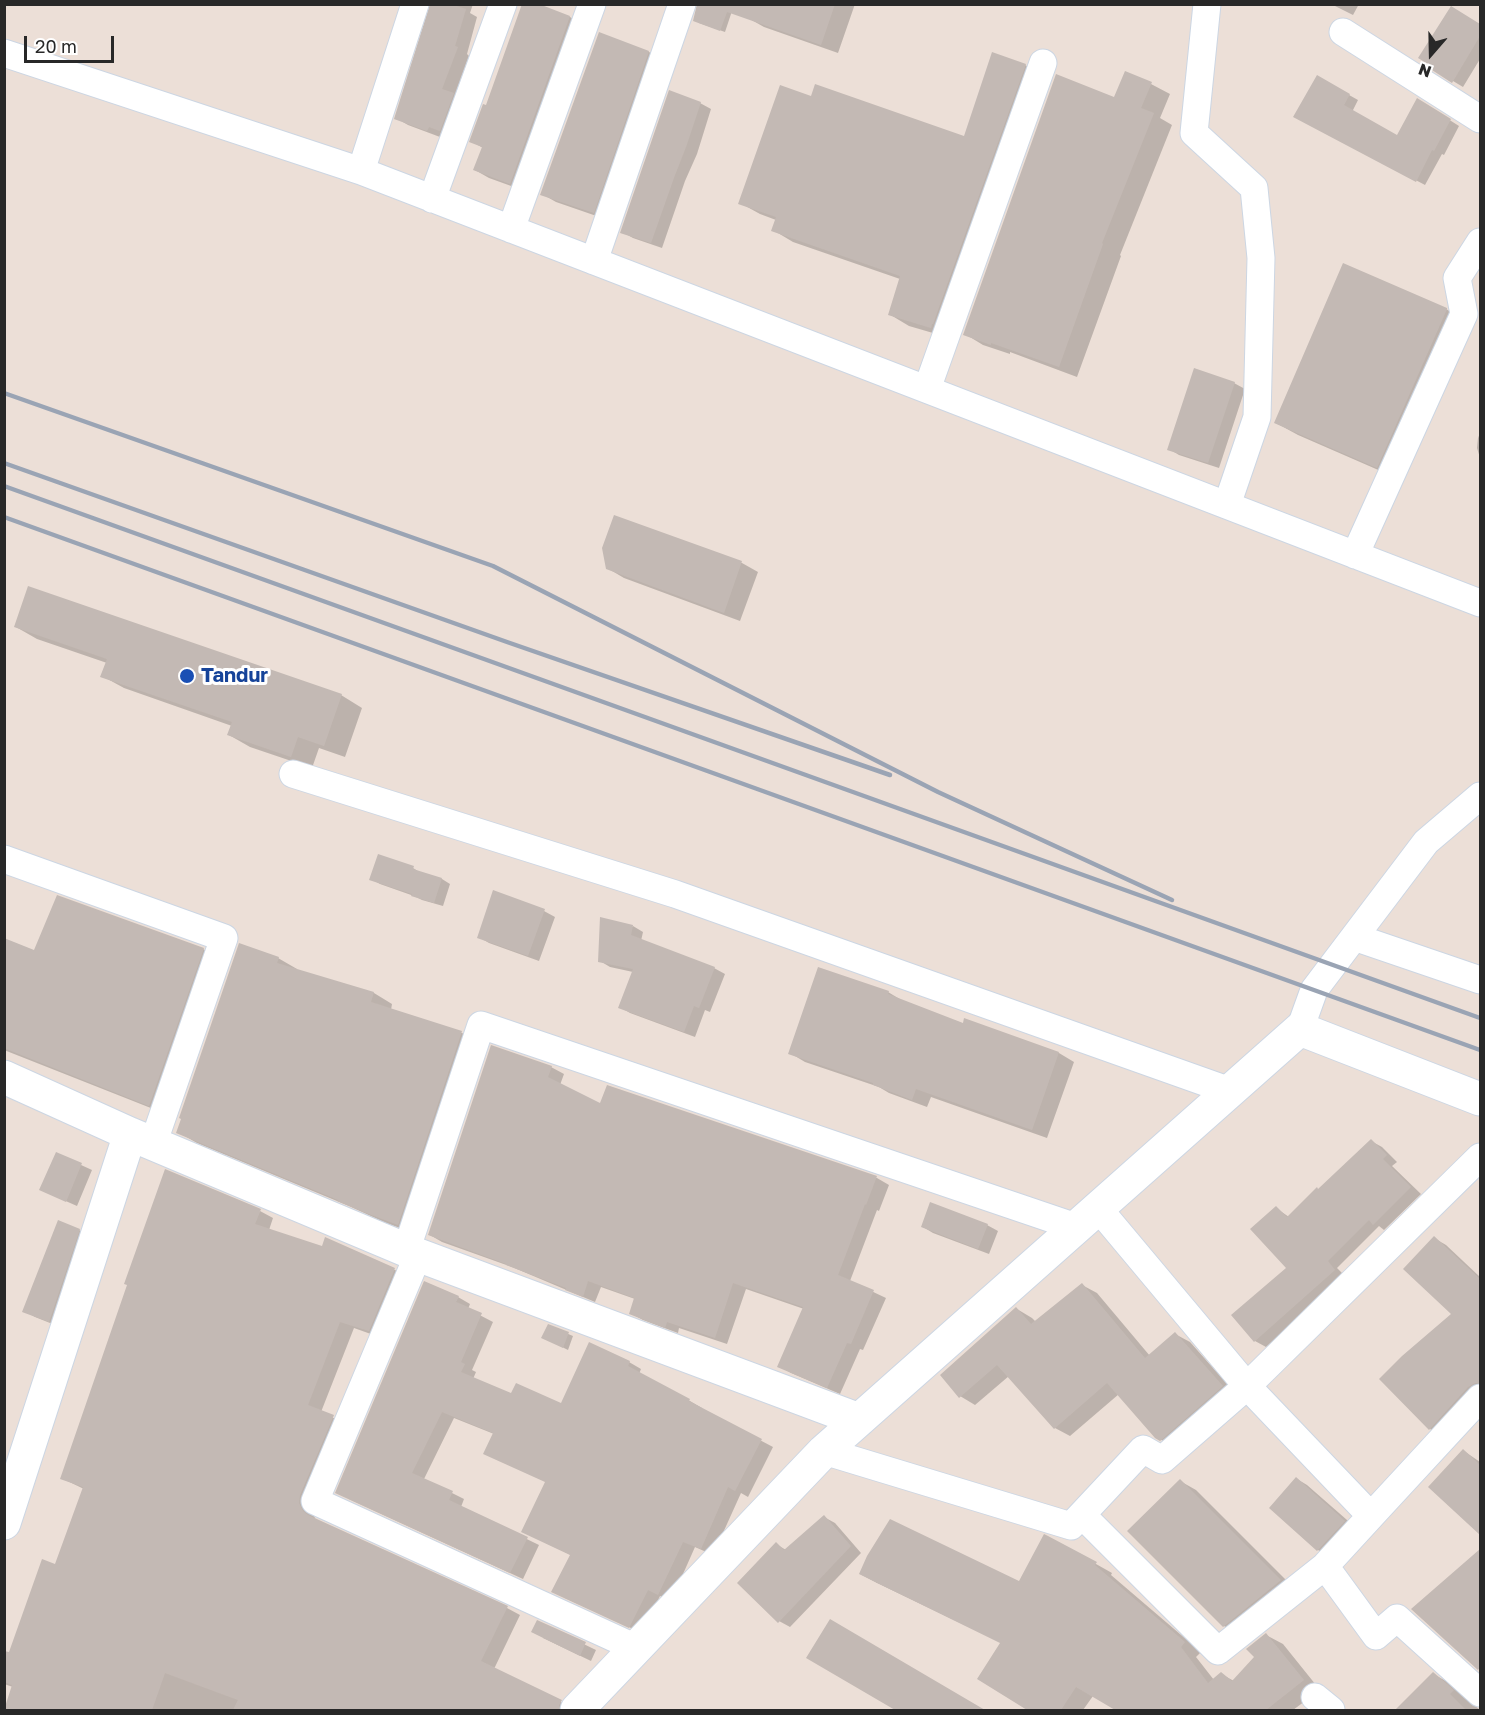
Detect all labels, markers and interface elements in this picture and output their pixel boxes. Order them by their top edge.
scale bar [27,24,117,62]
north arrow [1401,24,1461,84]
text: 20 m [35,35,77,57]
text: N [1416,59,1434,82]
place label: Tandur [201,664,268,688]
marker: Tandur [178,667,196,685]

